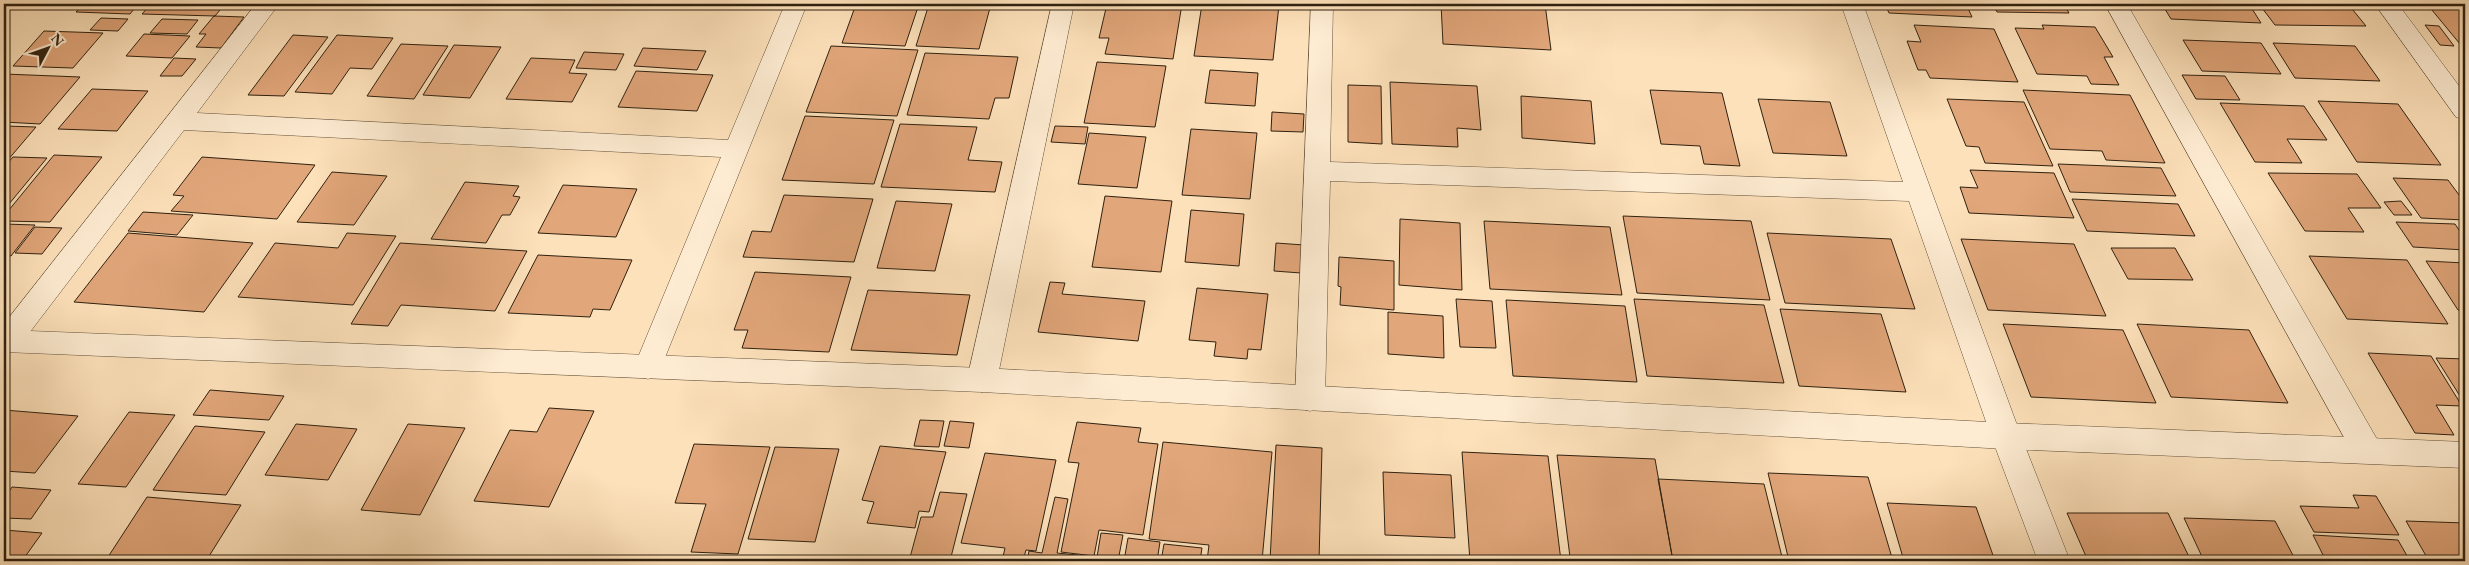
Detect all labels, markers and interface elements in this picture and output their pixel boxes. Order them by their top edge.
north arrow [22,22,72,72]
text: N [47,29,69,50]

